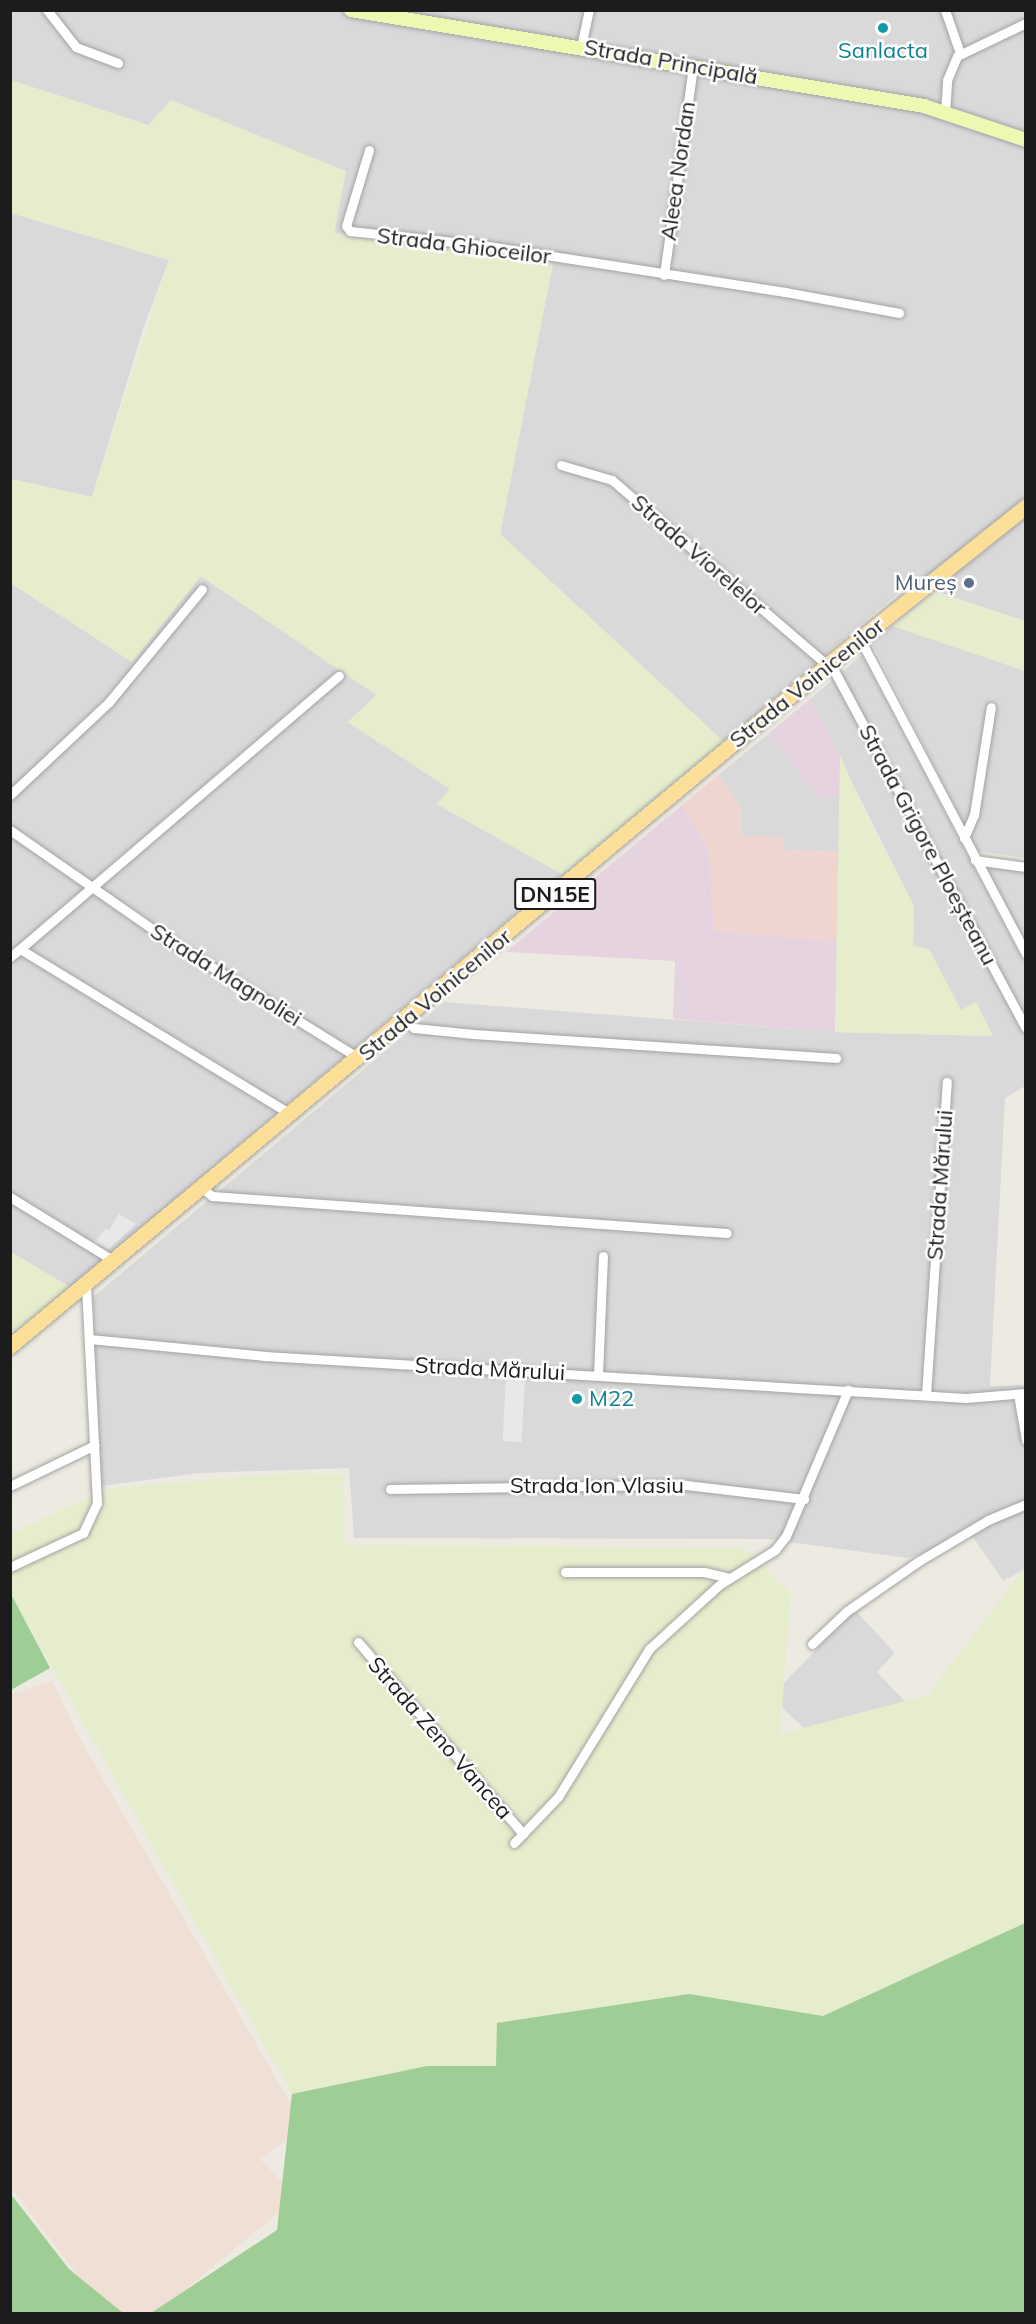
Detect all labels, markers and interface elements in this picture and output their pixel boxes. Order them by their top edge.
marker: Sanlacta [876,21,890,35]
street label: Strada Principală [582,34,760,90]
place label: Sanlacta [838,38,928,64]
street label: Aleea Nordan [655,100,701,242]
street label: Strada Ghioceilor [376,222,552,270]
street label: Strada Viorelelor [626,489,772,621]
place label: Mureș [895,570,957,596]
marker: Mureș [962,576,976,590]
street label: Strada Voinicenilor [724,613,890,753]
street label: Strada Grigore Ploeșteanu [853,720,1003,970]
road number: DN15E [513,876,597,912]
street label: Strada Magnoliei [146,918,306,1032]
street label: Strada Voinicenilor [353,923,517,1067]
street label: Strada Mărului [922,1109,958,1261]
street label: Strada Mărului [414,1352,566,1386]
place label: M22 [589,1386,634,1412]
marker: M22 [570,1392,584,1406]
street label: Strada Ion Vlasiu [510,1473,684,1499]
street label: Strada Zeno Vancea [362,1651,518,1825]

